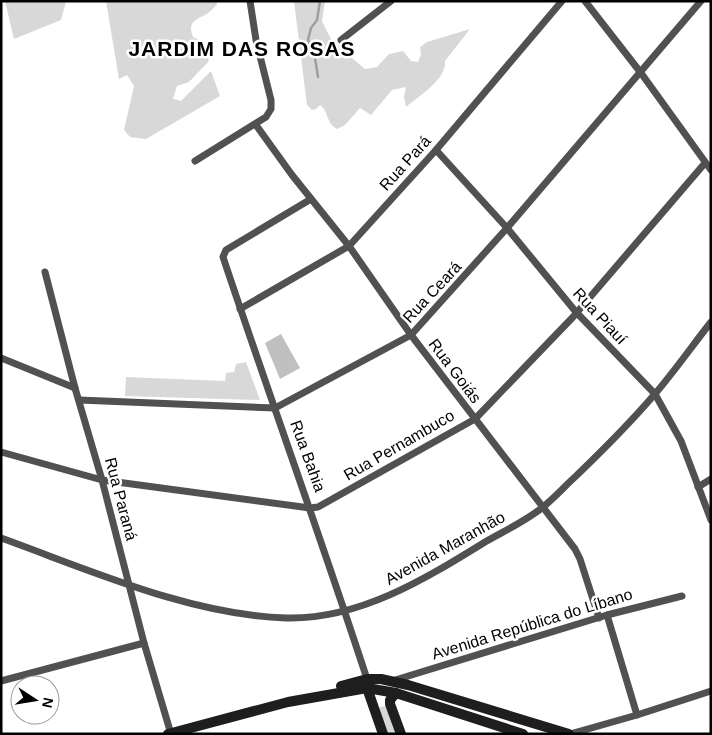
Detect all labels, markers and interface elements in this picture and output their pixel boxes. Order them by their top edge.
district label: JARDIM DAS ROSAS [128,37,356,60]
street label: Rua Pará [376,132,434,194]
street label: Rua Ceará [399,258,465,326]
street label: Rua Piauí [570,285,631,348]
street label: Rua Goiás [425,336,485,406]
street label: Rua Pernambuco [341,406,457,483]
street label: Rua Bahia [287,418,329,494]
street label: Rua Paraná [102,456,140,543]
street label: Avenida Maranhão [382,508,508,588]
street label: Avenida República do Líbano [430,585,634,663]
north arrow [10,675,60,725]
text: N [39,696,57,709]

